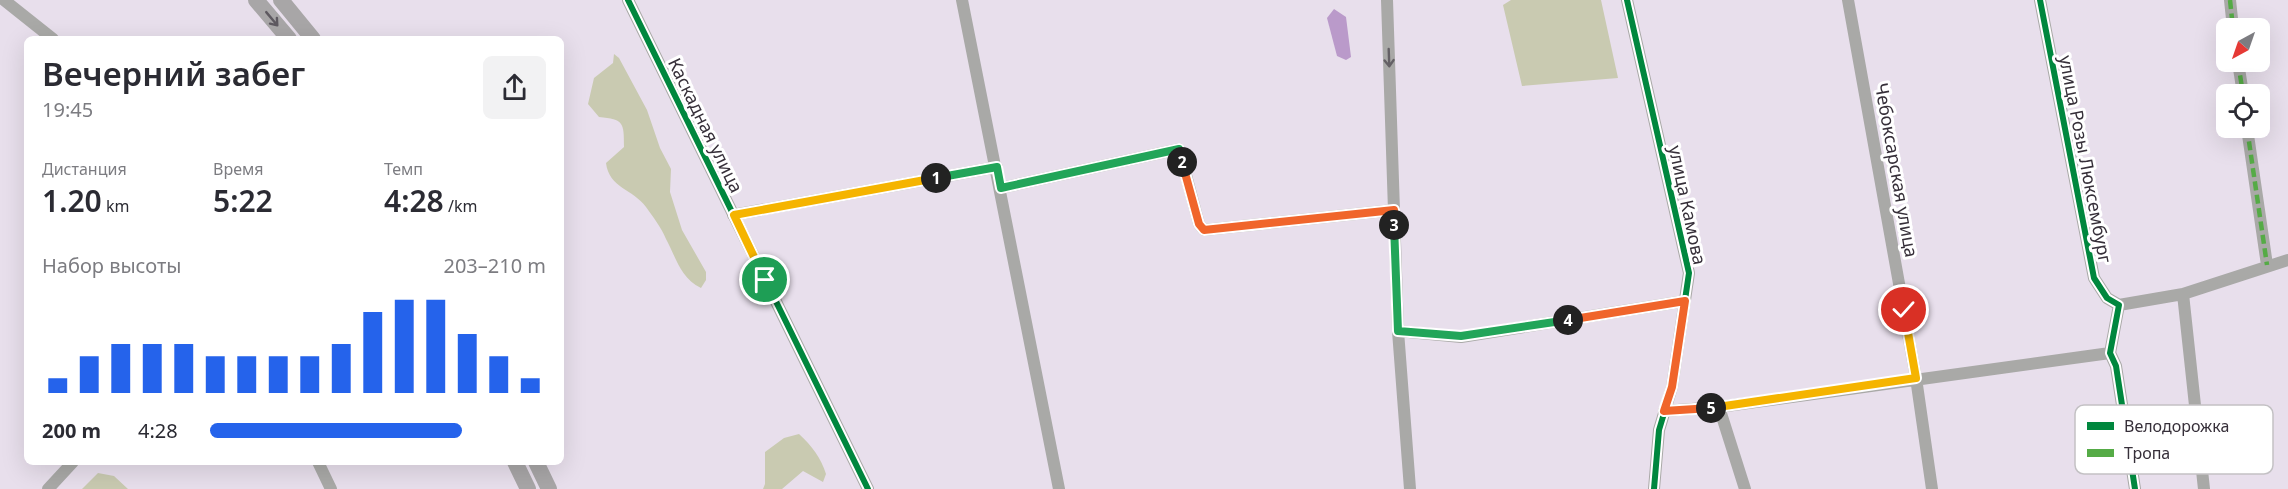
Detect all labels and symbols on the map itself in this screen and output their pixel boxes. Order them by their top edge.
one-way arrow [266,11,279,27]
north arrow [2216,18,2270,72]
one-way arrow [1383,48,1394,68]
street label: улица Розы Люксембург [2054,53,2118,265]
street label: Каскадная улица [663,54,749,196]
street label: Чебоксарская улица [1870,81,1924,259]
street label: улица Камова [1664,143,1712,267]
pin: 2 [1167,147,1197,177]
pin: 1 [921,163,951,193]
pin: 3 [1379,210,1409,240]
pin [739,254,790,305]
pin [1878,284,1929,335]
pin: 4 [1553,305,1583,335]
pin: 5 [1696,393,1726,423]
legend [2075,405,2273,474]
text: Велодорожка [2124,415,2229,437]
text: Тропа [2124,442,2170,464]

